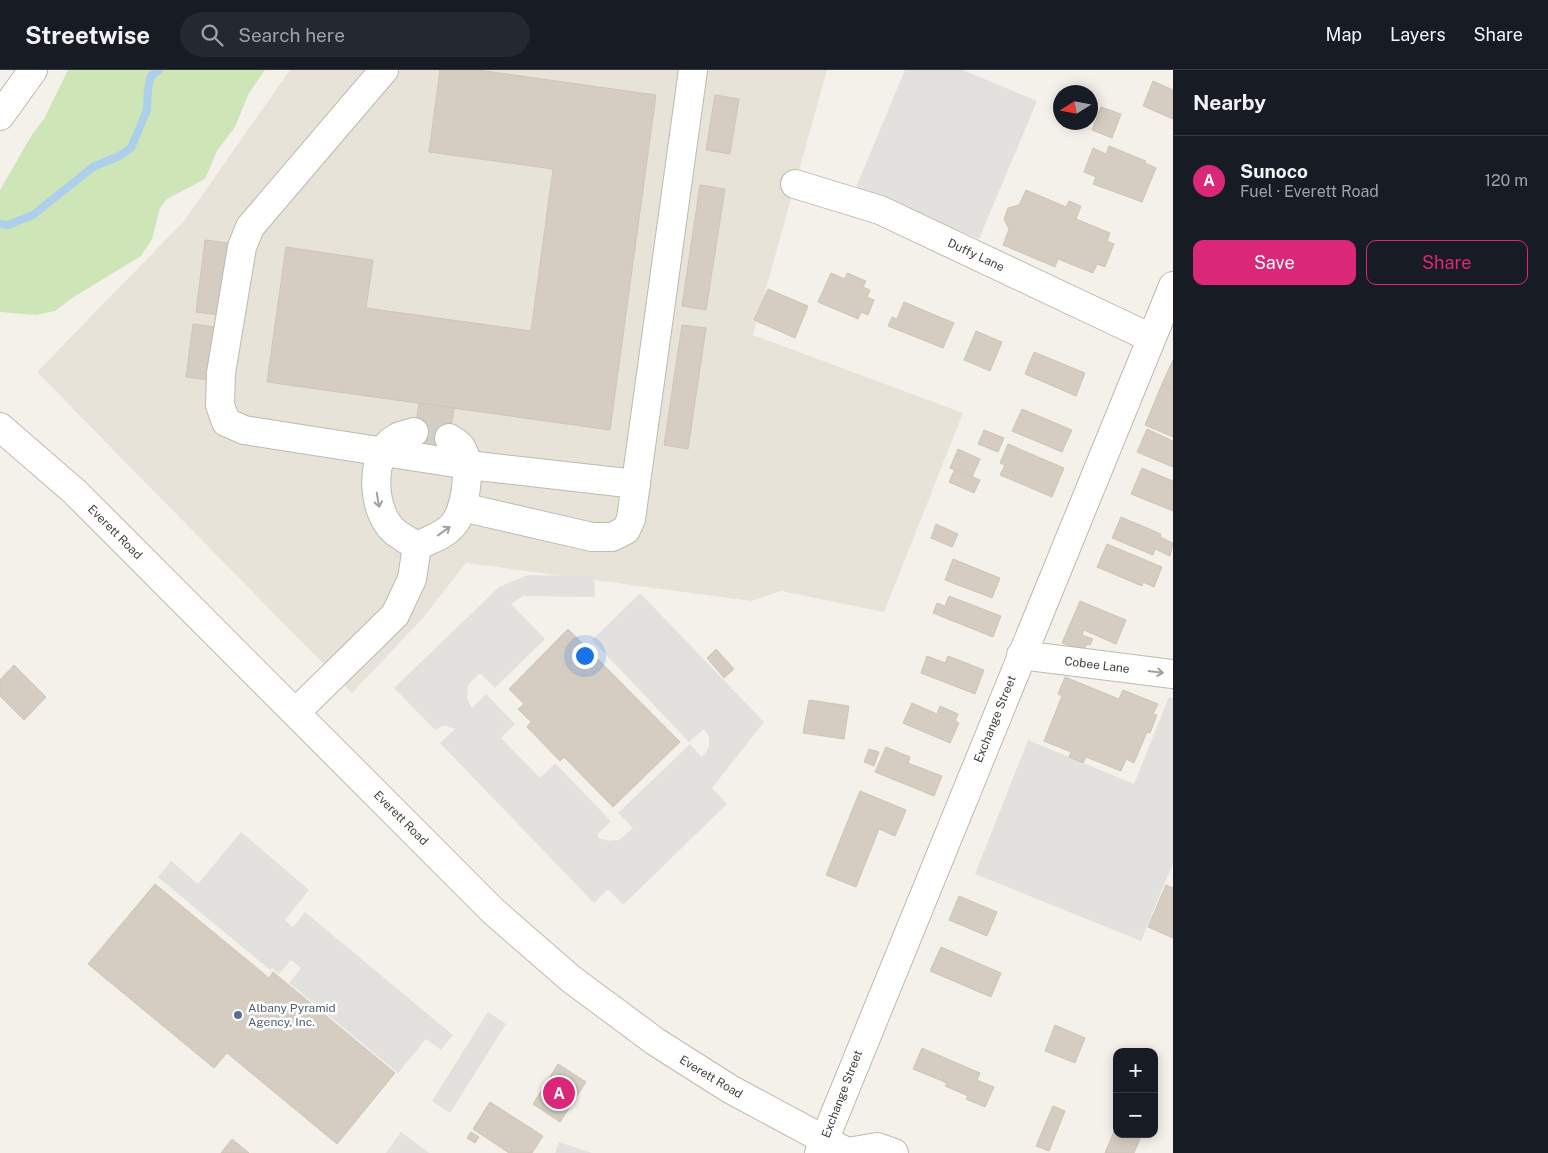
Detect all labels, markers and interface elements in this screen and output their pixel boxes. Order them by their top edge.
search box [180,12,530,57]
text: Streetwise [25,21,150,49]
icon: search [198,21,226,49]
text: Search here [238,24,345,46]
text: Map [1326,24,1362,45]
text: Layers [1390,24,1446,45]
text: Share [1474,24,1523,45]
north arrow [1053,85,1098,130]
text: Nearby [1193,90,1266,115]
text: Sunoco [1240,160,1308,182]
text: A [1203,171,1215,190]
text: 120 m [1484,171,1528,190]
text: Fuel · Everett Road [1240,182,1379,201]
street label: Duffy Lane [945,236,1007,274]
button: Save [1193,240,1356,285]
button: Share [1366,240,1528,285]
one-way arrow [374,492,384,508]
street label: Everett Road [85,502,145,562]
one-way arrow [437,526,450,537]
your location [572,643,598,669]
street label: Cobee Lane [1064,654,1131,676]
one-way arrow [1148,667,1164,677]
street label: Exchange Street [971,673,1019,765]
street label: Everett Road [371,788,431,848]
place label: Albany Pyramid Agency, Inc. [248,1001,336,1029]
marker: Albany Pyramid Agency, Inc. [232,1009,244,1021]
street label: Exchange Street [819,1048,865,1140]
map controls [1113,1048,1158,1138]
button: + [1113,1048,1158,1093]
street label: Everett Road [677,1053,745,1101]
pin: A [543,1074,575,1112]
button: − [1113,1093,1158,1138]

